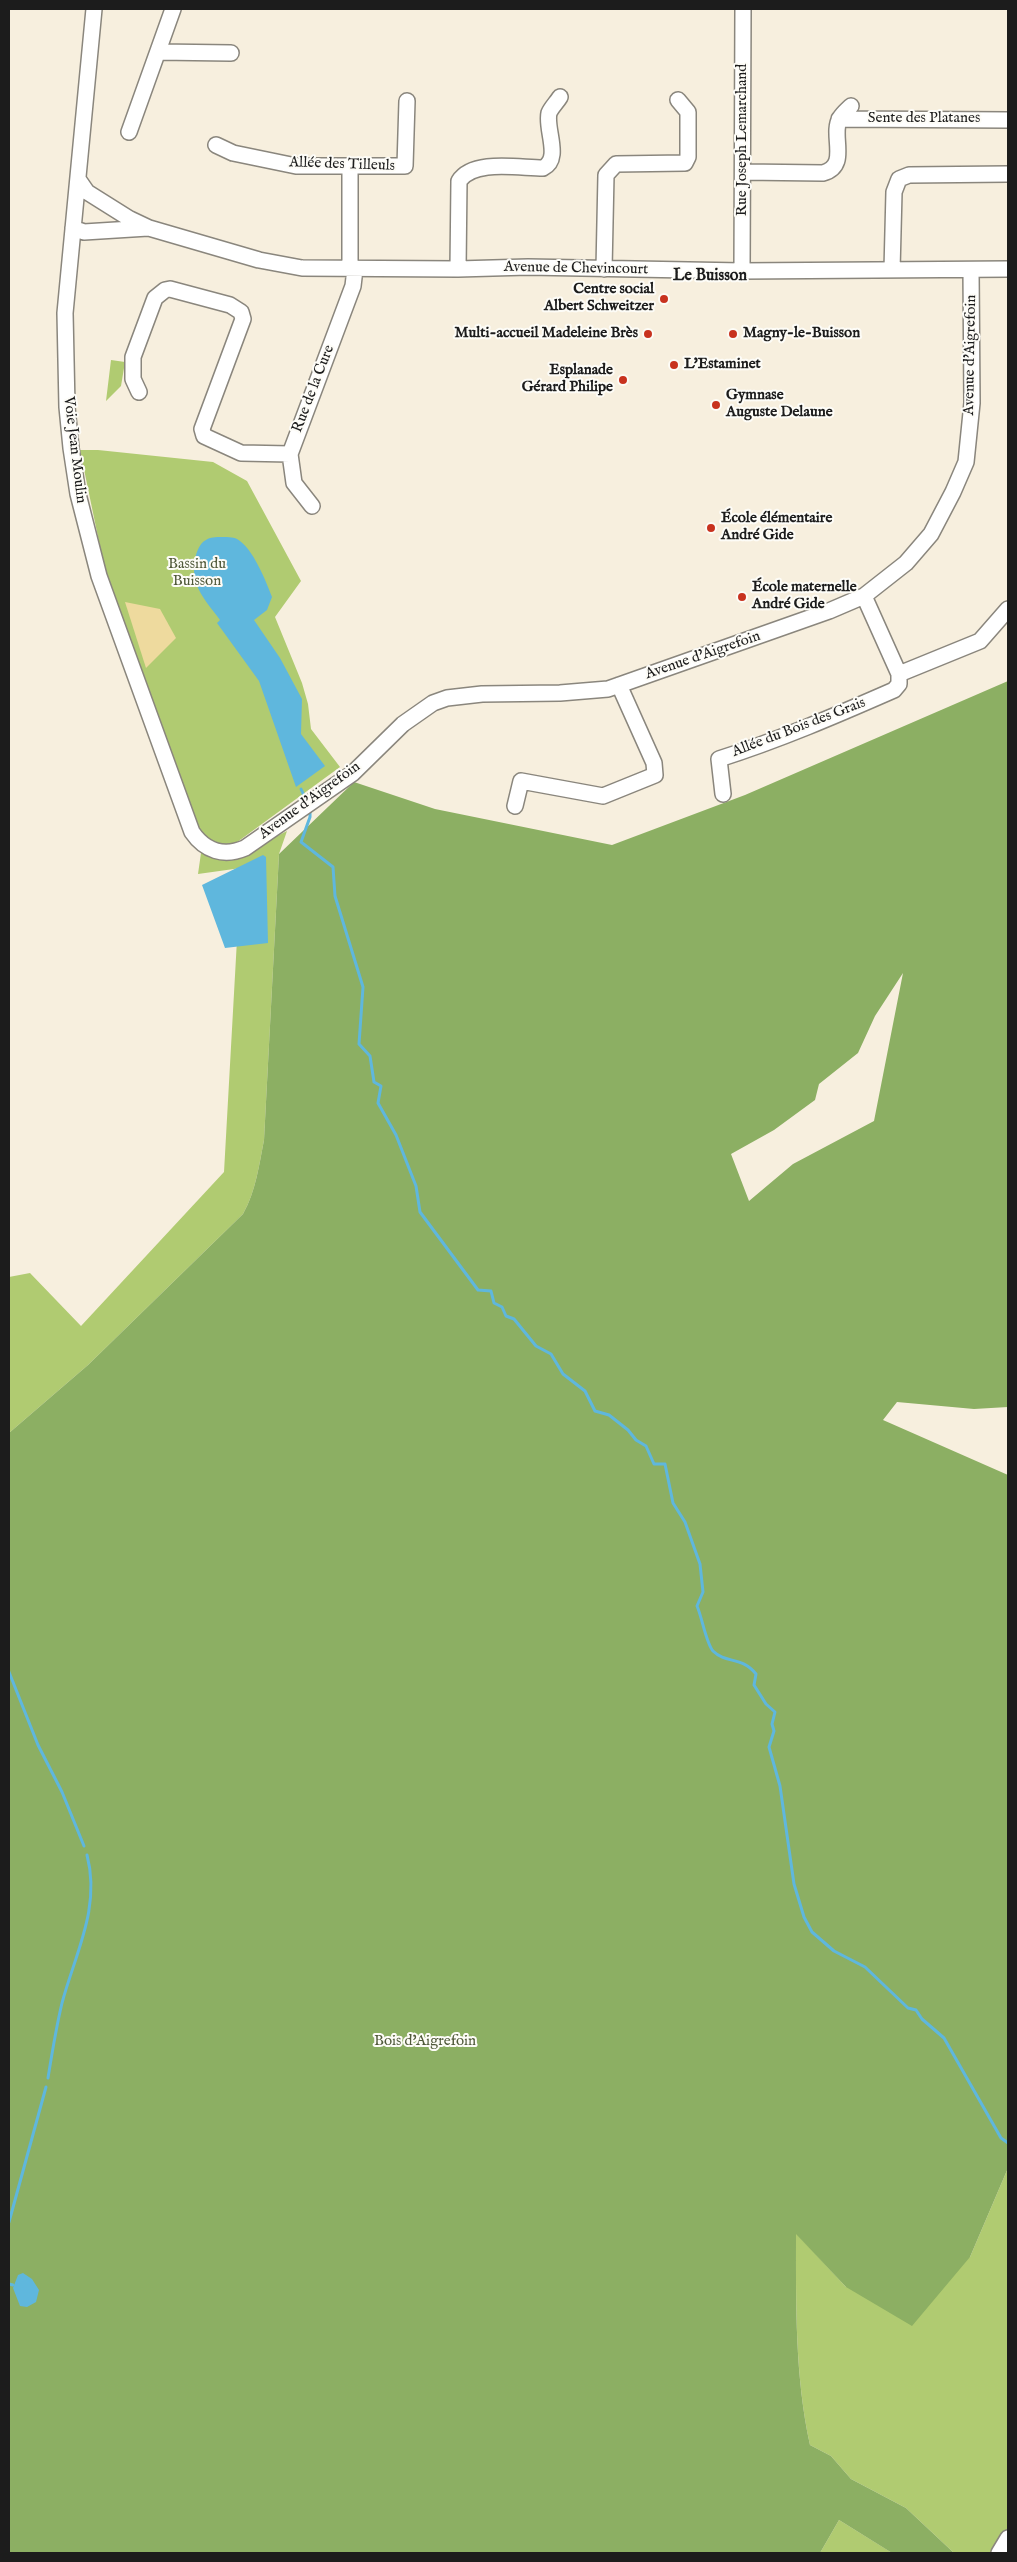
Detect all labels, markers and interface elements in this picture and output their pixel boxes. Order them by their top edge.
street label: Rue Joseph Lemarchand [734,64,752,216]
street label: Sente des Platanes [868,110,980,128]
street label: Allée des Tilleuls [289,154,395,176]
street label: Avenue de Chevincourt [504,259,648,279]
district label: Le Buisson [673,267,747,287]
place label: Centre social Albert Schweitzer [544,281,654,316]
marker: Centre social Albert Schweitzer [658,293,670,305]
street label: Avenue d'Aigrefoin [961,295,981,415]
place label: Multi-accueil Madeleine Brès [454,325,638,343]
place label: Magny-le-Buisson [743,325,860,343]
marker: Multi-accueil Madeleine Brès [642,328,654,340]
marker: Magny-le-Buisson [727,328,739,340]
street label: Rue de la Cure [289,343,339,435]
place label: L'Estaminet [684,356,761,374]
marker: L'Estaminet [668,359,680,371]
place label: Esplanade Gérard Philipe [522,362,613,397]
marker: Esplanade Gérard Philipe [617,374,629,386]
place label: Gymnase Auguste Delaune [726,387,833,422]
street label: Voie Jean Moulin [59,396,89,504]
marker: Gymnase Auguste Delaune [710,399,722,411]
place label: École élémentaire André Gide [721,510,832,545]
marker: École élémentaire André Gide [705,522,717,534]
park label: Bassin du Buisson [168,556,226,591]
place label: École maternelle André Gide [752,579,857,614]
marker: École maternelle André Gide [736,591,748,603]
street label: Avenue d'Aigrefoin [643,628,763,684]
street label: Allée du Bois des Grais [730,694,868,762]
street label: Avenue d'Aigrefoin [256,758,364,844]
park label: Bois d'Aigrefoin [374,2033,476,2051]

